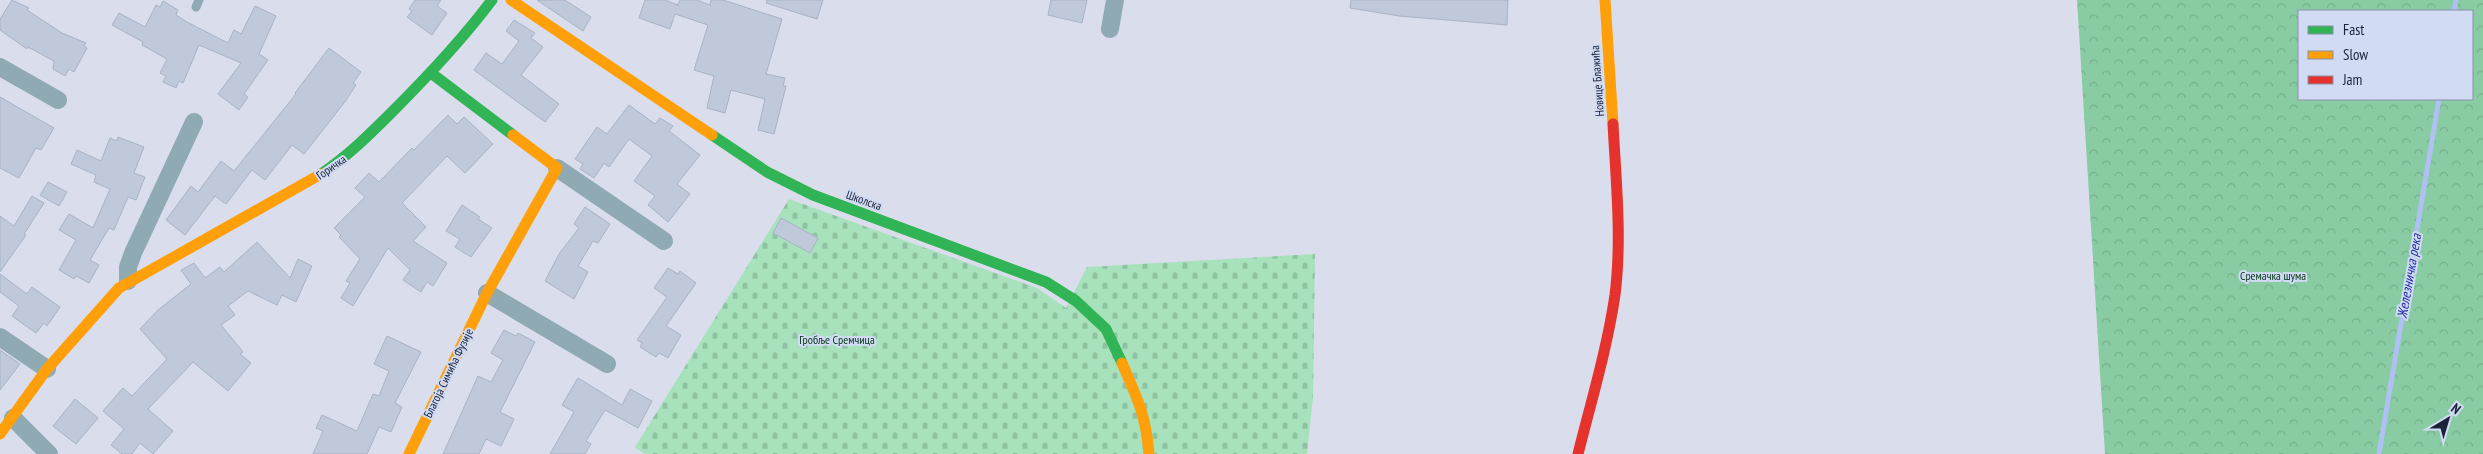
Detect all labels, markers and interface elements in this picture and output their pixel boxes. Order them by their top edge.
legend [2298,10,2473,100]
text: Fast [2343,20,2364,39]
street label: Новице Блажића [1587,45,1607,117]
text: Slow [2343,45,2368,64]
text: Jam [2342,70,2362,89]
street label: Горичка [313,151,349,183]
street label: Школска [844,187,884,213]
water label: Железничка река [2393,231,2426,321]
park label: Сремачка шума [2240,268,2306,283]
street label: Благоја Симића Фузије [420,326,476,420]
park label: Гробље Сремчица [799,332,875,347]
north arrow [2423,394,2473,444]
text: N [2447,399,2465,418]

